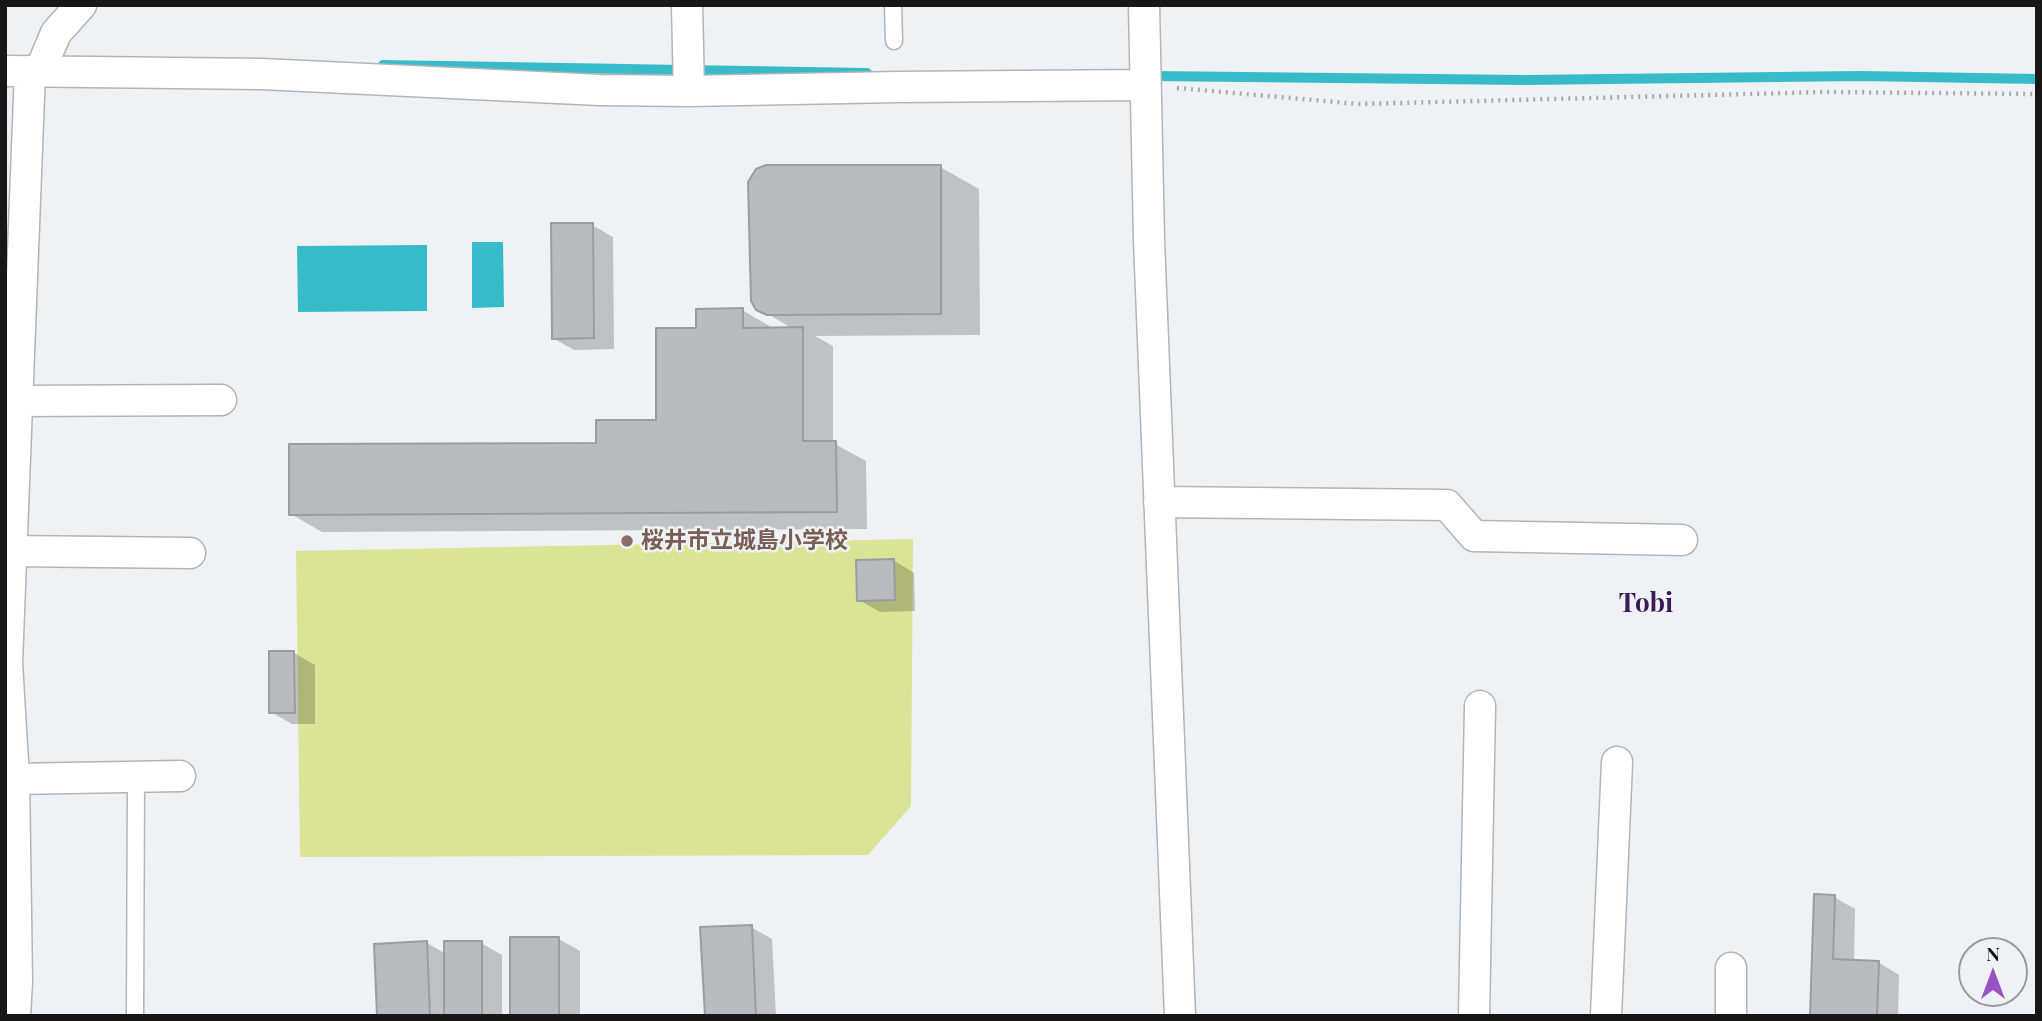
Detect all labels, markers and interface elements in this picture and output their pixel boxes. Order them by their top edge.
place label: 桜井市立城島小学校 [641,527,848,555]
marker: 桜井市立城島小学校 [619,533,635,549]
district label: Tobi [1619,588,1673,620]
north arrow [1958,937,2028,1007]
text: N [1986,940,2000,966]

